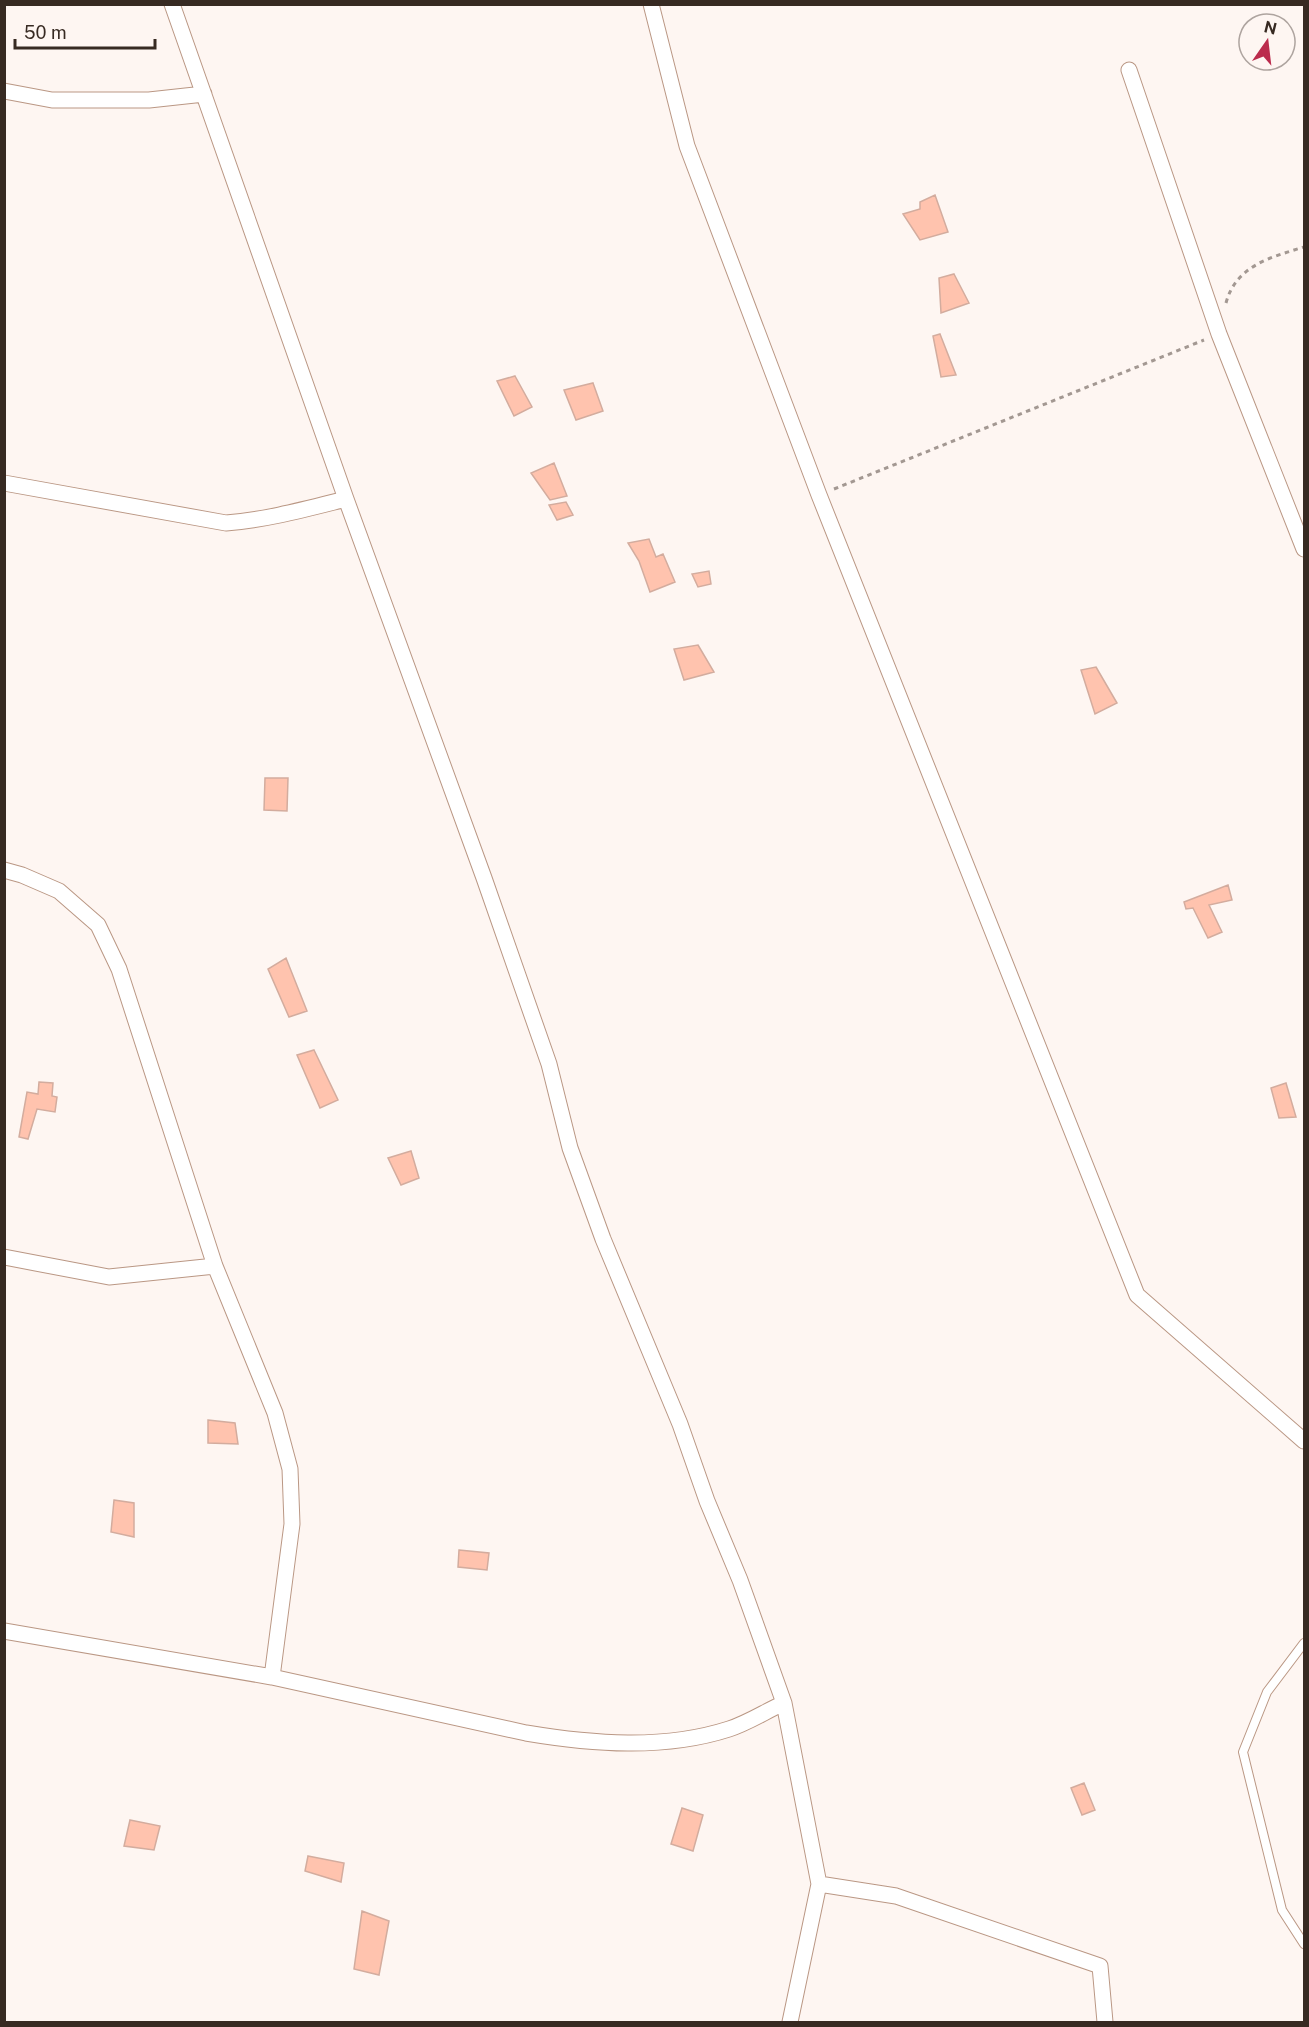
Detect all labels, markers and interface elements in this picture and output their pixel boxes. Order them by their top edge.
scale bar [15,12,154,50]
north arrow [1237,12,1297,72]
text: N [1262,17,1279,39]
text: 50 m [24,22,67,43]

